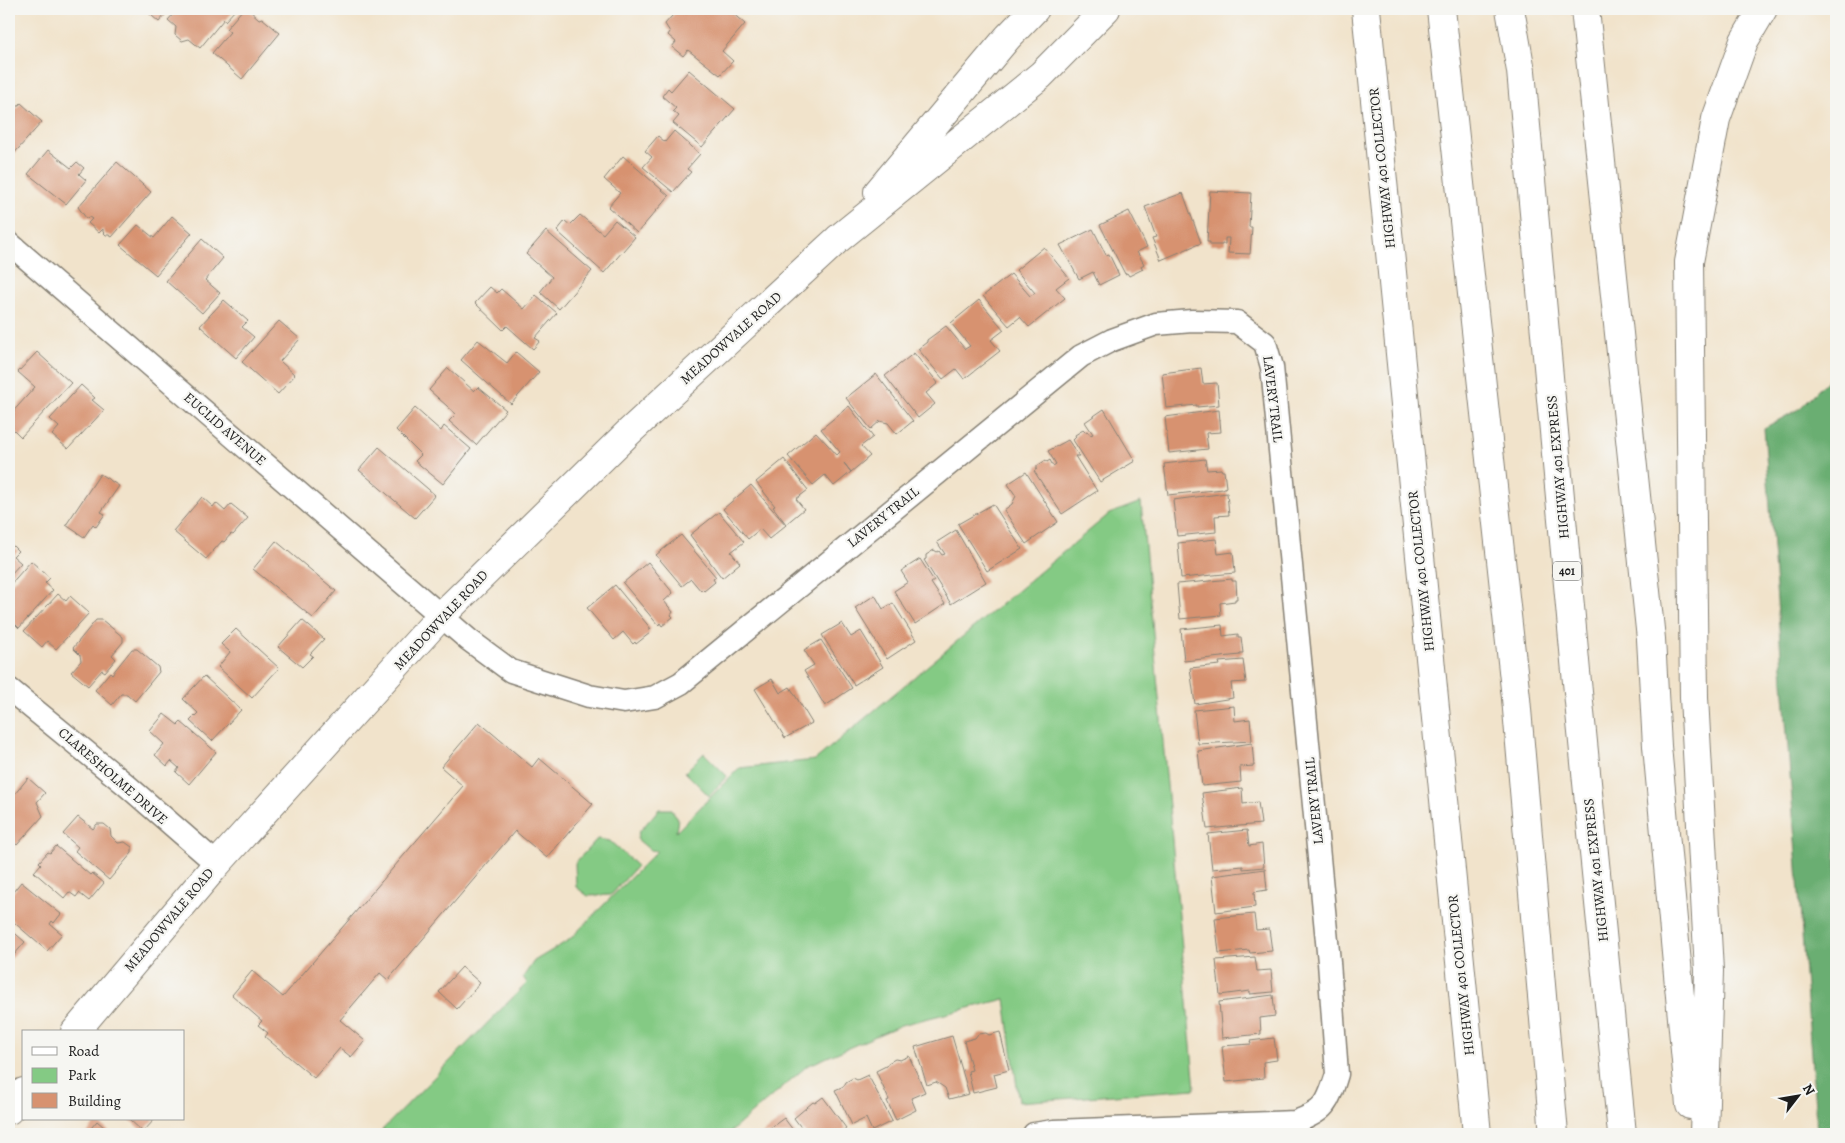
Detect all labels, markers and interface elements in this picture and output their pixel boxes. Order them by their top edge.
street label: HIGHWAY 401 COLLECTOR [1364,86,1400,249]
street label: MEADOWVALE ROAD [676,287,786,389]
street label: LAVERY TRAIL [1258,355,1288,444]
street label: EUCLID AVENUE [180,388,270,470]
street label: HIGHWAY 401 EXPRESS [1542,394,1574,540]
street label: LAVERY TRAIL [843,482,924,552]
street label: HIGHWAY 401 COLLECTOR [1403,489,1439,652]
road number: 401 [1553,562,1581,580]
street label: MEADOWVALE ROAD [390,566,493,674]
street label: CLARESHOLME DRIVE [54,723,172,829]
street label: LAVERY TRAIL [1300,756,1328,845]
street label: HIGHWAY 401 EXPRESS [1579,797,1613,943]
street label: MEADOWVALE ROAD [120,864,218,976]
street label: HIGHWAY 401 COLLECTOR [1443,893,1479,1056]
legend [22,1030,185,1120]
text: Road [68,1041,100,1061]
text: Park [68,1065,97,1085]
north arrow [1772,1070,1822,1120]
text: N [1798,1080,1819,1099]
text: Building [68,1091,121,1111]

